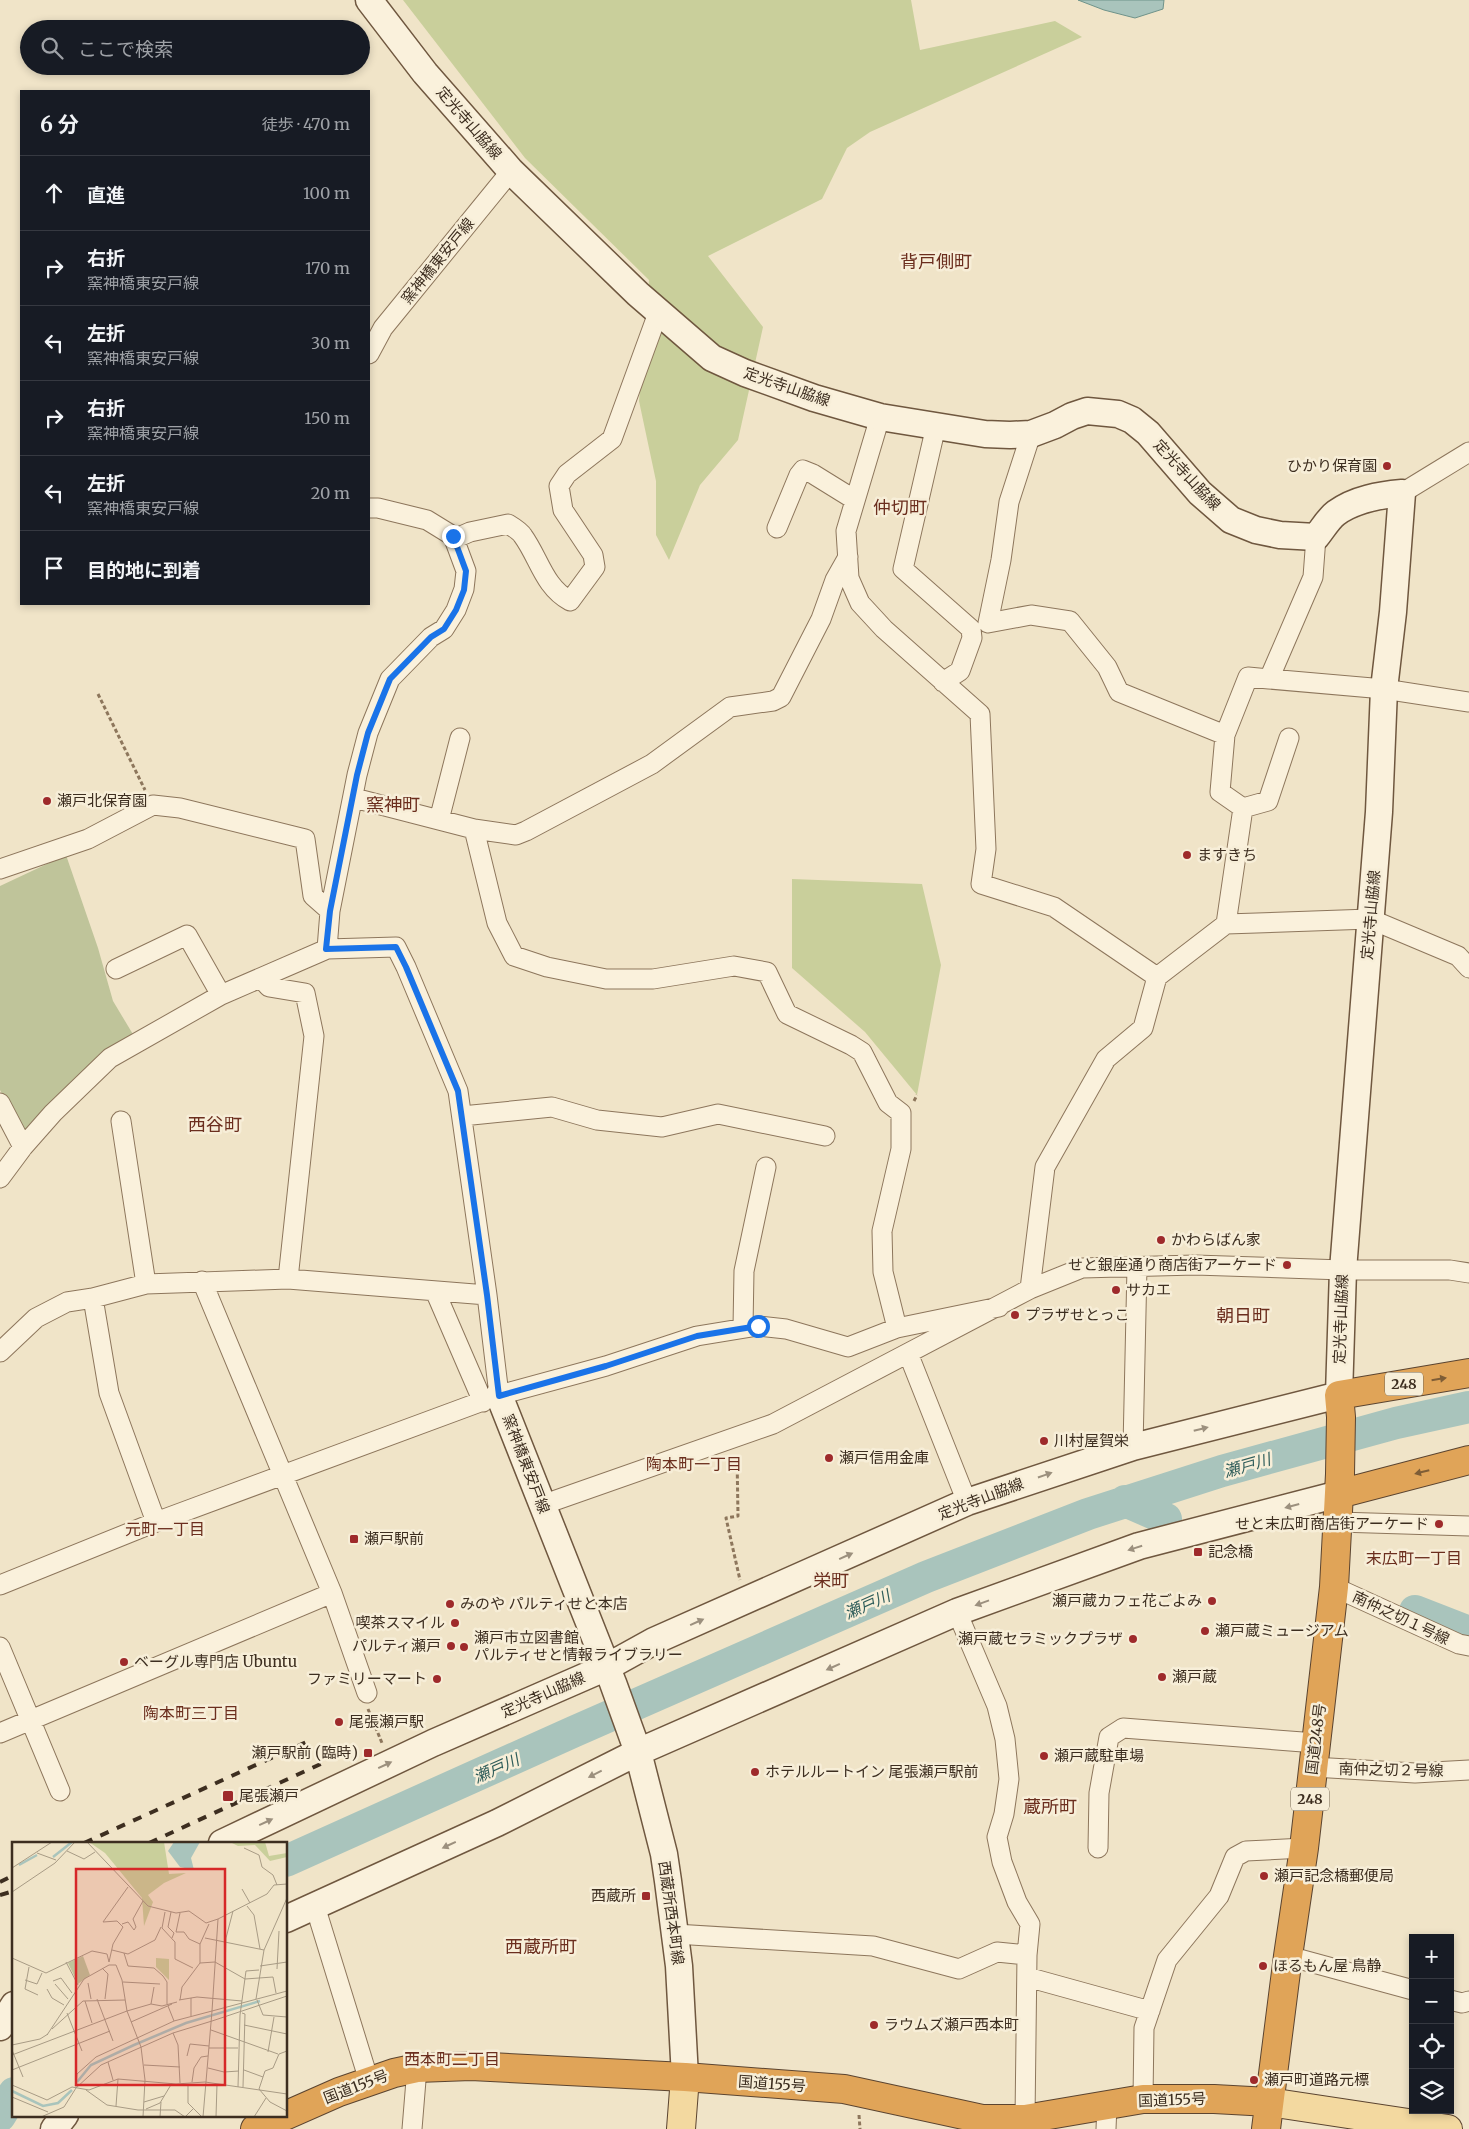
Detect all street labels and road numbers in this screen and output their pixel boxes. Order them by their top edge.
street label: 定光寺山脇線 [433,82,506,163]
street label: 窯神橋東安戸線 [397,214,478,307]
street label: 定光寺山脇線 [742,363,833,410]
street label: 定光寺山脇線 [1150,435,1225,514]
street label: 定光寺山脇線 [1357,869,1384,961]
street label: 定光寺山脇線 [1329,1274,1352,1364]
road number: 248 [1385,1372,1423,1396]
street label: 窯神橋東安戸線 [499,1411,554,1516]
street label: 定光寺山脇線 [935,1474,1026,1524]
street label: 南仲之切１号線 [1350,1587,1453,1648]
street label: 定光寺山脇線 [498,1668,588,1722]
street label: 国道248号 [1302,1702,1329,1776]
street label: 南仲之切２号線 [1338,1759,1444,1780]
road number: 248 [1291,1788,1329,1810]
street label: 西蔵所西本町線 [655,1860,688,1966]
street label: 国道155号 [321,2065,391,2108]
street label: 国道155号 [737,2072,807,2095]
street label: 国道155号 [1138,2089,1206,2110]

